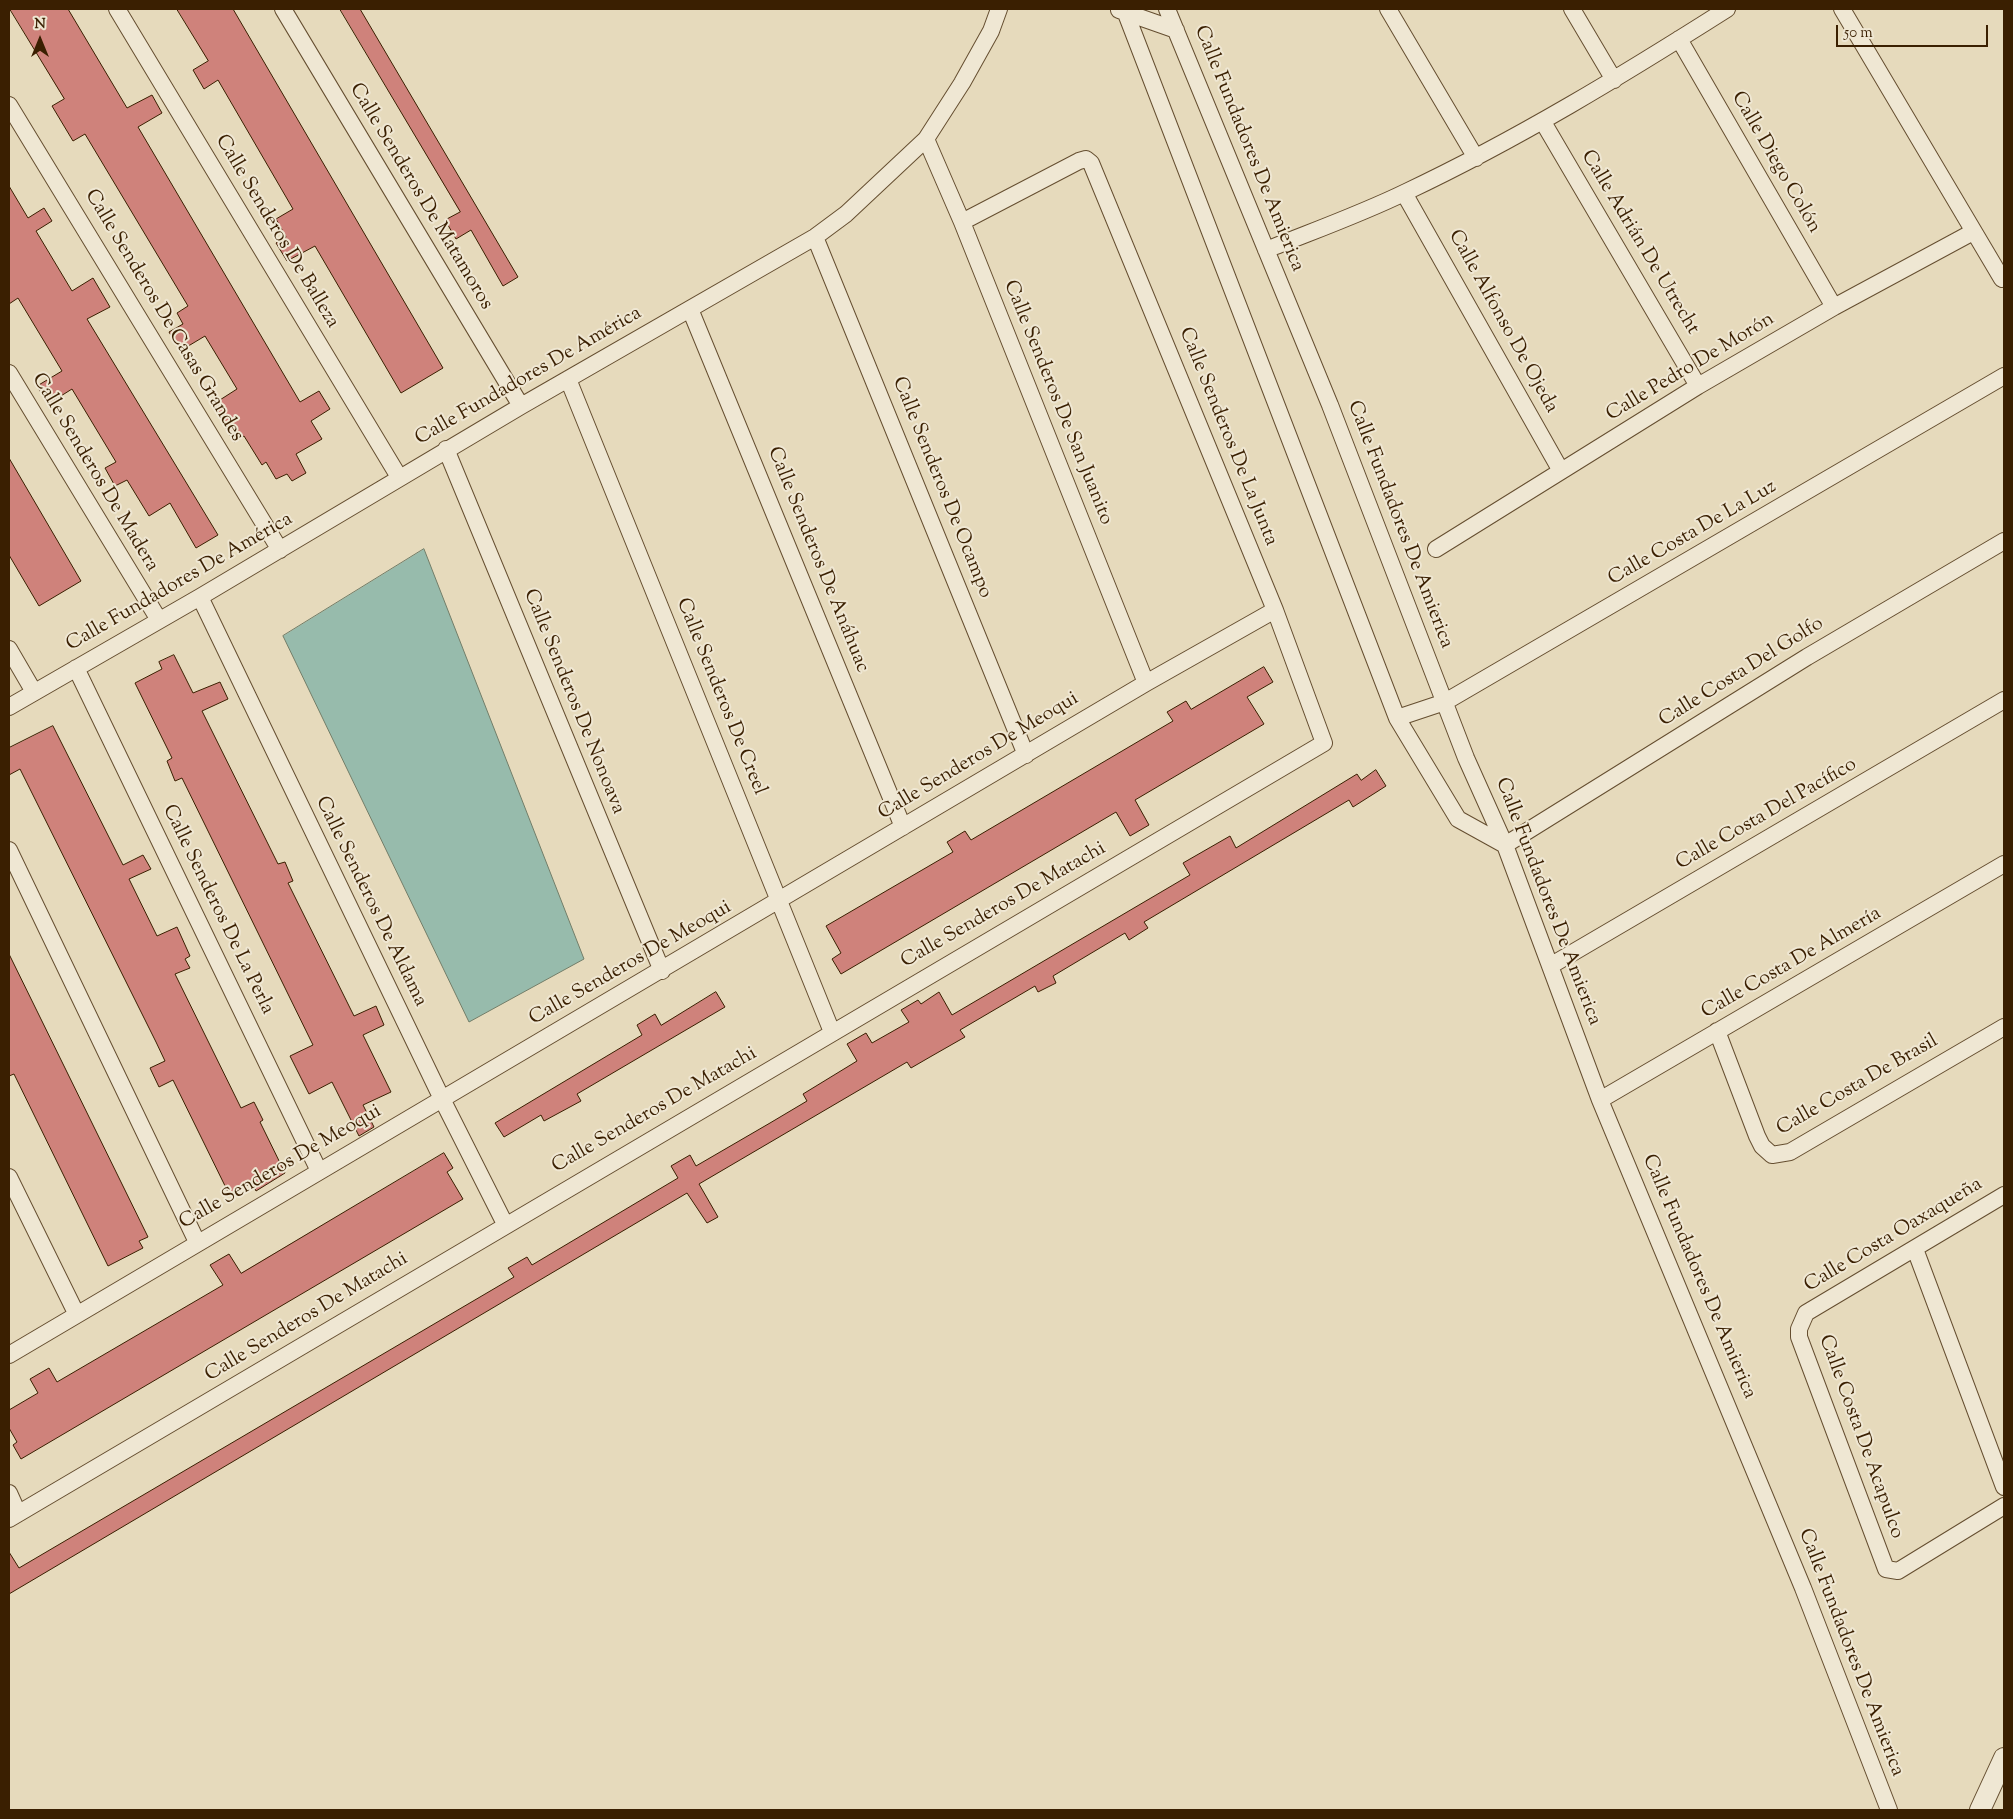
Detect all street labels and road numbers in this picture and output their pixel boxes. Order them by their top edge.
street label: Calle Fundadores De Amierica [1188,22,1308,276]
street label: Calle Senderos De Matamoros [343,79,497,315]
street label: Calle Diego Colón [1725,88,1825,238]
street label: Calle Senderos De Balleza [209,131,343,333]
street label: Calle Adrián De Utrecht [1574,146,1704,340]
street label: Calle Senderos De Casas Grandes [78,185,248,447]
street label: Calle Alfonso De Ojeda [1442,226,1562,418]
street label: Calle Senderos De San Juanito [997,277,1117,529]
street label: Calle Fundadores De América [412,302,646,452]
street label: Calle Pedro De Morón [1603,308,1779,428]
street label: Calle Senderos De La Junta [1172,324,1282,550]
street label: Calle Senderos De Madera [25,369,163,577]
street label: Calle Senderos De Ocampo [886,374,996,602]
street label: Calle Fundadores De Amierica [1341,398,1457,652]
street label: Calle Senderos De Anáhuac [761,444,873,676]
street label: Calle Costa De La Luz [1605,476,1781,592]
street label: Calle Fundadores De América [63,508,297,658]
street label: Calle Senderos De Nonoava [517,586,629,818]
street label: Calle Senderos De Creel [669,595,771,799]
street label: Calle Costa Del Golfo [1655,613,1829,733]
street label: Calle Senderos De Meoqui [875,688,1083,826]
street label: Calle Costa Del Pacífico [1672,753,1862,877]
street label: Calle Fundadores De Amierica [1489,775,1605,1029]
street label: Calle Senderos De Aldama [309,793,431,1011]
street label: Calle Senderos De La Perla [156,801,278,1019]
street label: Calle Senderos De Matachi [897,838,1111,974]
street label: Calle Senderos De Meoqui [526,896,736,1032]
street label: Calle Costa De Almería [1698,903,1886,1025]
street label: Calle Costa De Brasil [1773,1030,1943,1142]
street label: Calle Senderos De Matachi [548,1043,762,1179]
street label: Calle Senderos De Meoqui [176,1100,386,1236]
street label: Calle Fundadores De Amierica [1636,1151,1760,1403]
street label: Calle Costa Oaxaqueña [1801,1173,1987,1299]
street label: Calle Senderos De Matachi [201,1248,413,1388]
street label: Calle Costa De Acapulco [1812,1332,1908,1542]
street label: Calle Fundadores De Amierica [1792,1526,1908,1780]

